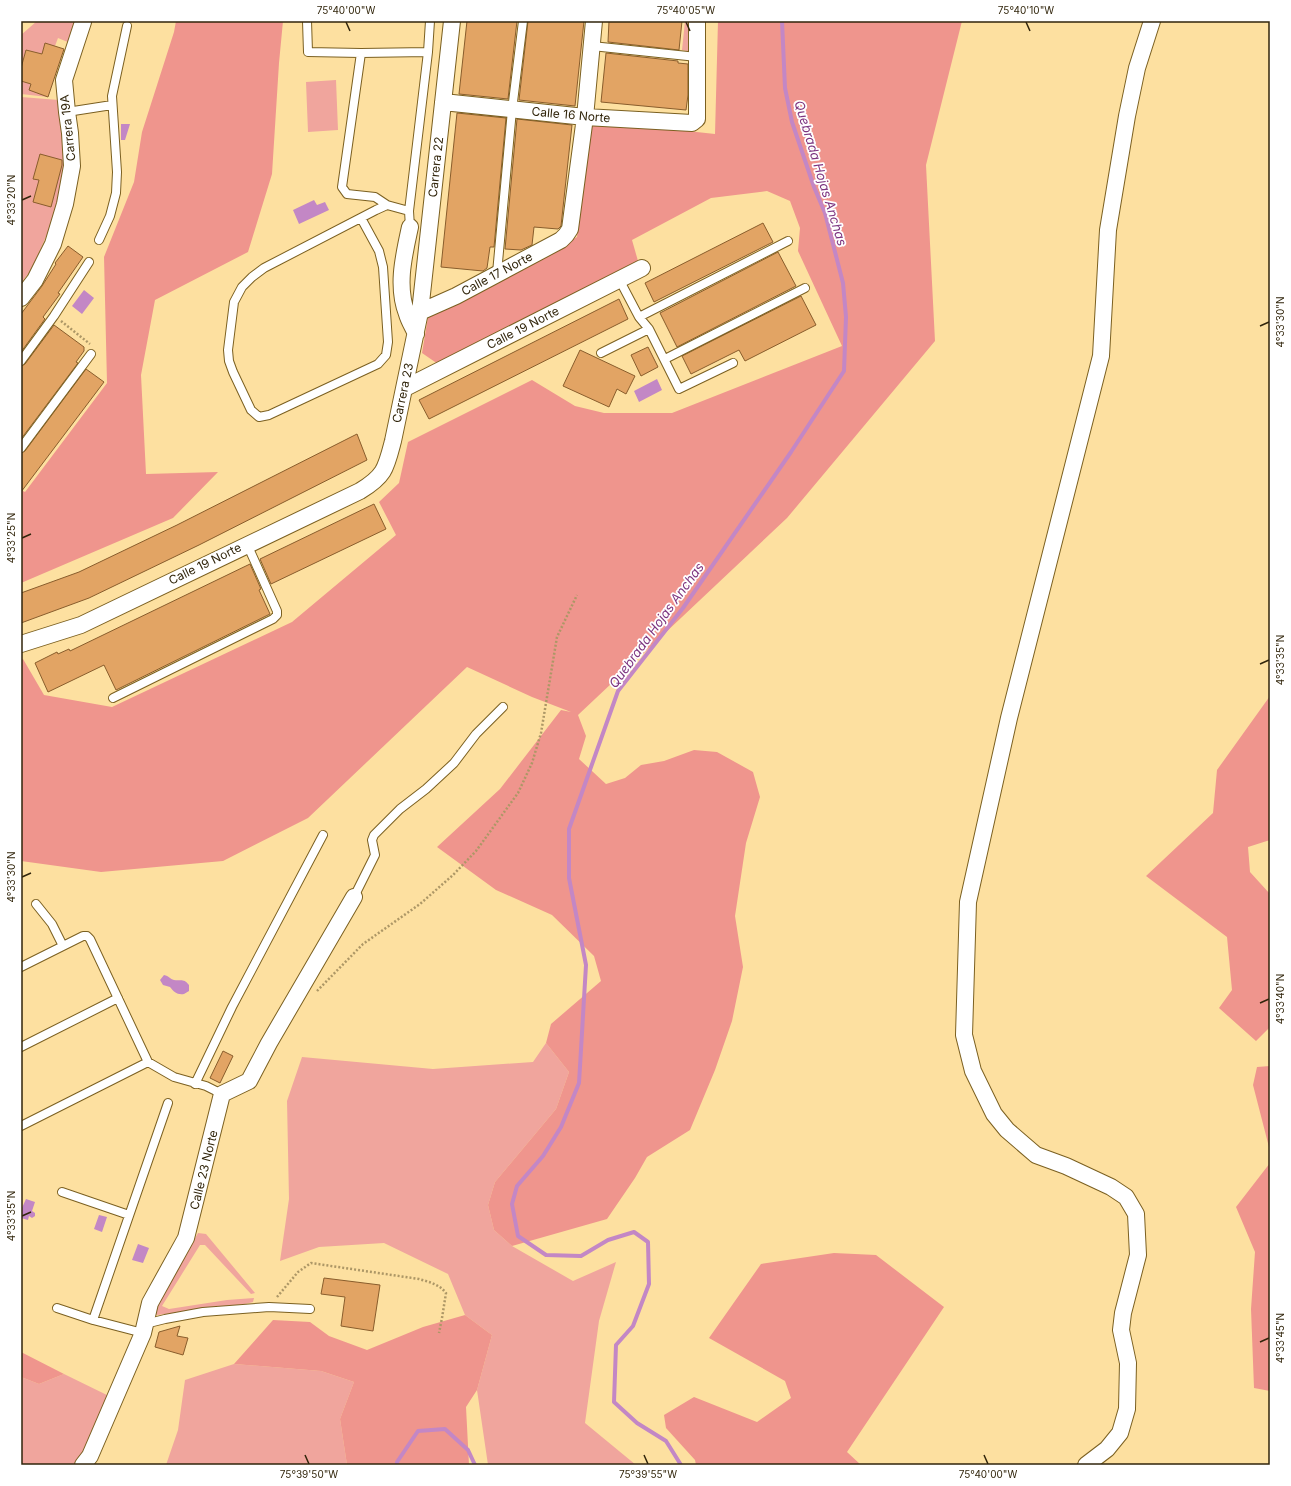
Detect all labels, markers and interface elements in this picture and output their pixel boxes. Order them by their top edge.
text: 75°40'00"W [317,4,375,16]
text: 75°40'05"W [657,4,715,16]
text: 75°40'10"W [998,4,1054,16]
street label: Carrera 19A [57,94,78,162]
water label: Quebrada Hojas Anchas [791,98,851,248]
street label: Calle 16 Norte [531,104,611,125]
street label: Carrera 22 [425,136,446,198]
text: 4°33'20"N [5,175,17,225]
street label: Calle 17 Norte [459,249,535,299]
text: 4°33'30"N [1274,297,1286,347]
street label: Calle 19 Norte [484,303,561,352]
street label: Carrera 23 [389,362,416,424]
text: 4°33'25"N [5,513,17,563]
street label: Calle 19 Norte [166,539,244,588]
water label: Quebrada Hojas Anchas [605,559,707,691]
text: 4°33'35"N [1274,635,1286,685]
text: 4°33'30"N [5,852,17,902]
text: 4°33'40"N [1274,974,1286,1024]
street label: Calle 23 Norte [186,1129,221,1211]
text: 4°33'35"N [5,1191,17,1241]
text: 4°33'45"N [1274,1313,1286,1363]
text: 75°39'50"W [280,1468,338,1480]
text: 75°39'55"W [619,1468,677,1480]
text: 75°40'00"W [959,1468,1017,1480]

